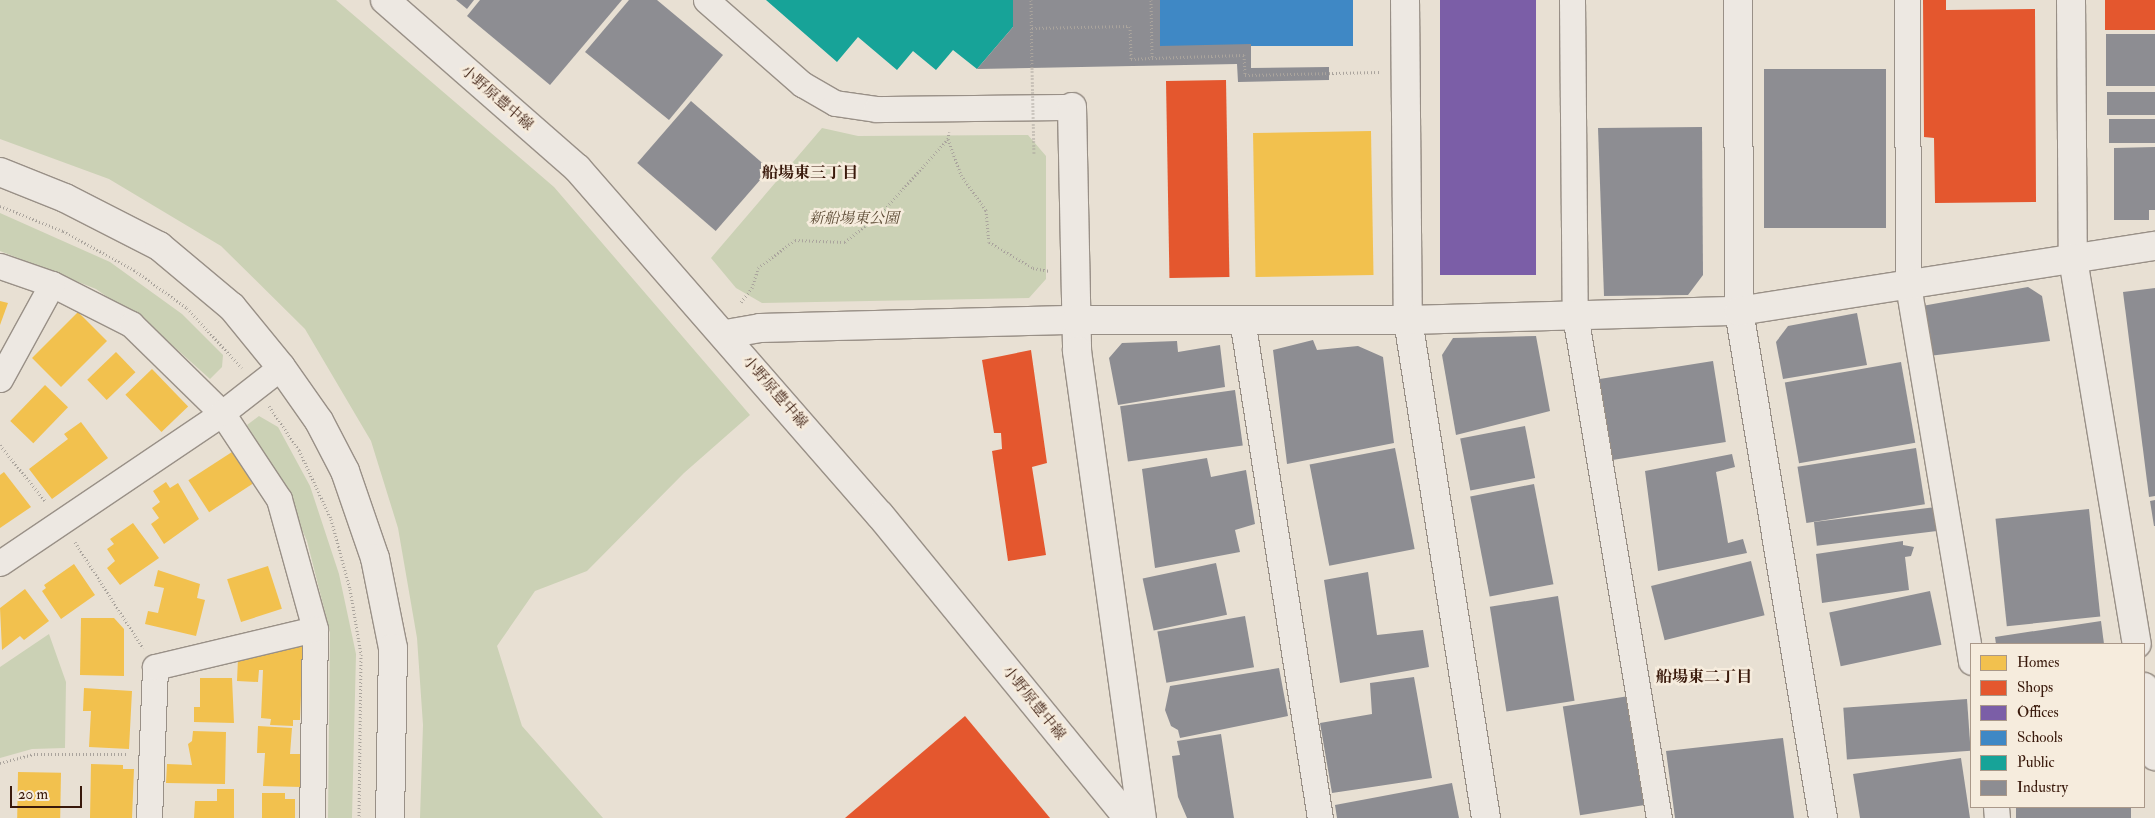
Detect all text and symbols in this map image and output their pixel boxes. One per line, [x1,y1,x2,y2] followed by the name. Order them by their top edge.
[457,62,537,134] street label: 小野原豊中線
[762,163,858,183] district label: 船場東三丁目
[809,210,899,228] park label: 新船場東公園
[739,352,811,432] street label: 小野原豊中線
[1970,643,2145,808] legend
[2017,653,2059,672] text: Homes
[999,662,1069,744] street label: 小野原豊中線
[1656,667,1752,687] district label: 船場東二丁目
[2017,678,2053,697] text: Shops
[2017,703,2059,722] text: Offices
[2017,728,2063,747] text: Schools
[2017,753,2055,772] text: Public
[12,776,85,808] scale bar
[2017,778,2068,797] text: Industry
[18,785,48,804] text: 20 m

